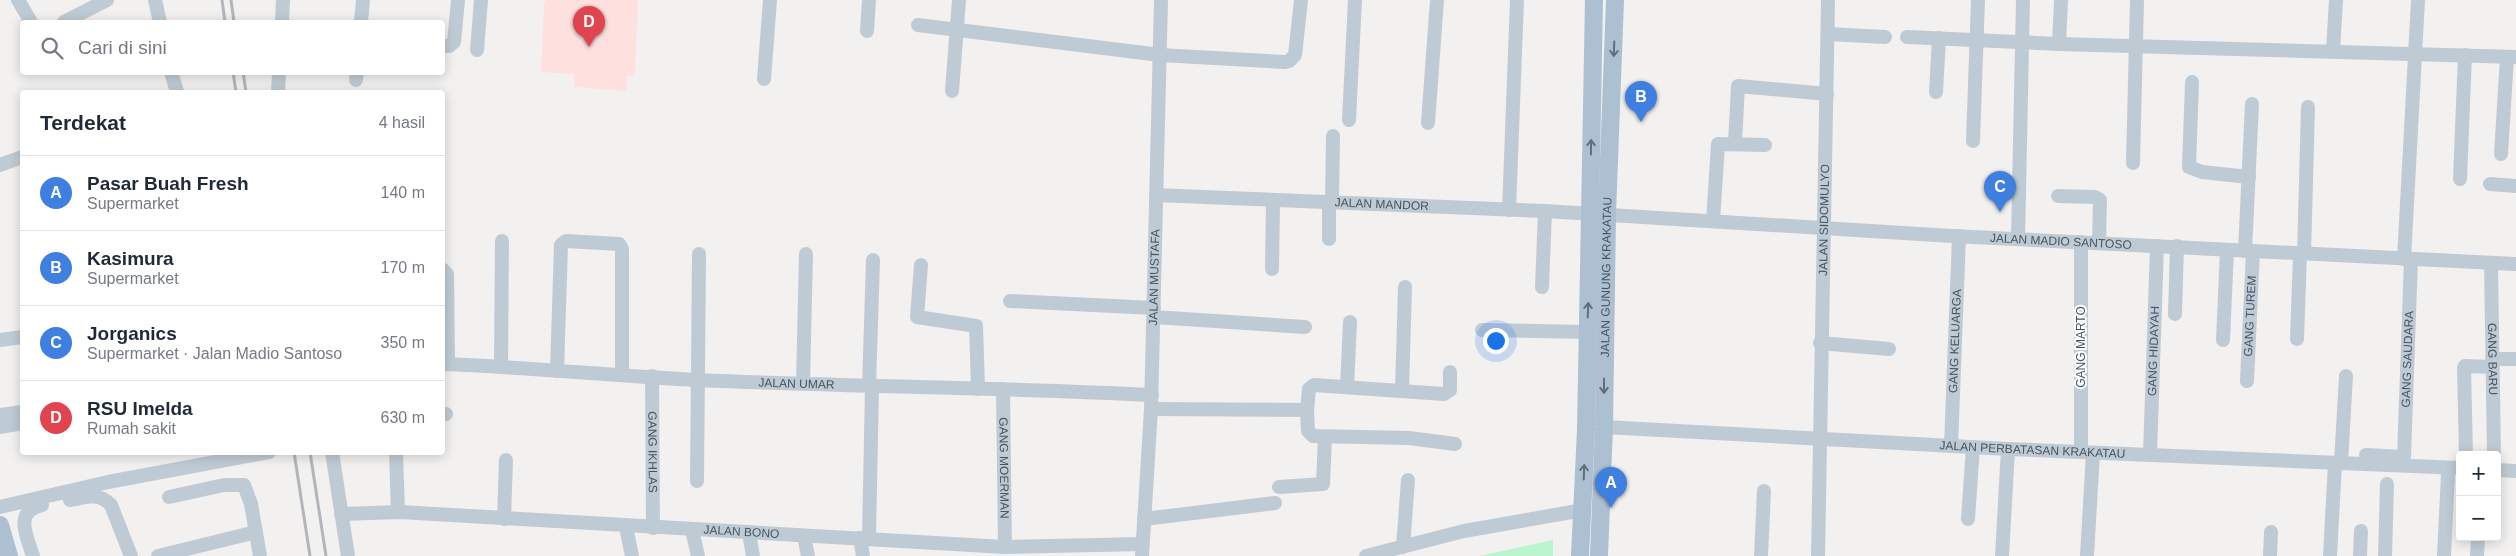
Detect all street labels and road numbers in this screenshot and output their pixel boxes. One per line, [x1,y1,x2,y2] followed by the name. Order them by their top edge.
[1816,164,1832,276] street label: JALAN SIDOMULYO
[1335,195,1429,213] street label: JALAN MANDOR
[1598,197,1615,357] street label: JALAN GUNUNG KRAKATAU
[1146,229,1162,326] street label: JALAN MUSTAFA
[1990,231,2132,252] street label: JALAN MADIO SANTOSO
[2241,275,2259,357] street label: GANG TUREM
[1946,289,1964,393] street label: GANG KELUARGA
[2074,306,2088,388] street label: GANG MARTO
[2145,306,2162,396] street label: GANG HIDAYAH
[2399,310,2416,408] street label: GANG SAUDARA
[2485,323,2500,395] street label: GANG BARU
[758,375,835,392] street label: JALAN UMAR
[645,411,660,493] street label: GANG IKHLAS
[996,417,1012,519] street label: GANG MOERMAN
[1939,438,2126,461] street label: JALAN PERBATASAN KRAKATAU
[703,523,780,541] street label: JALAN BONO

